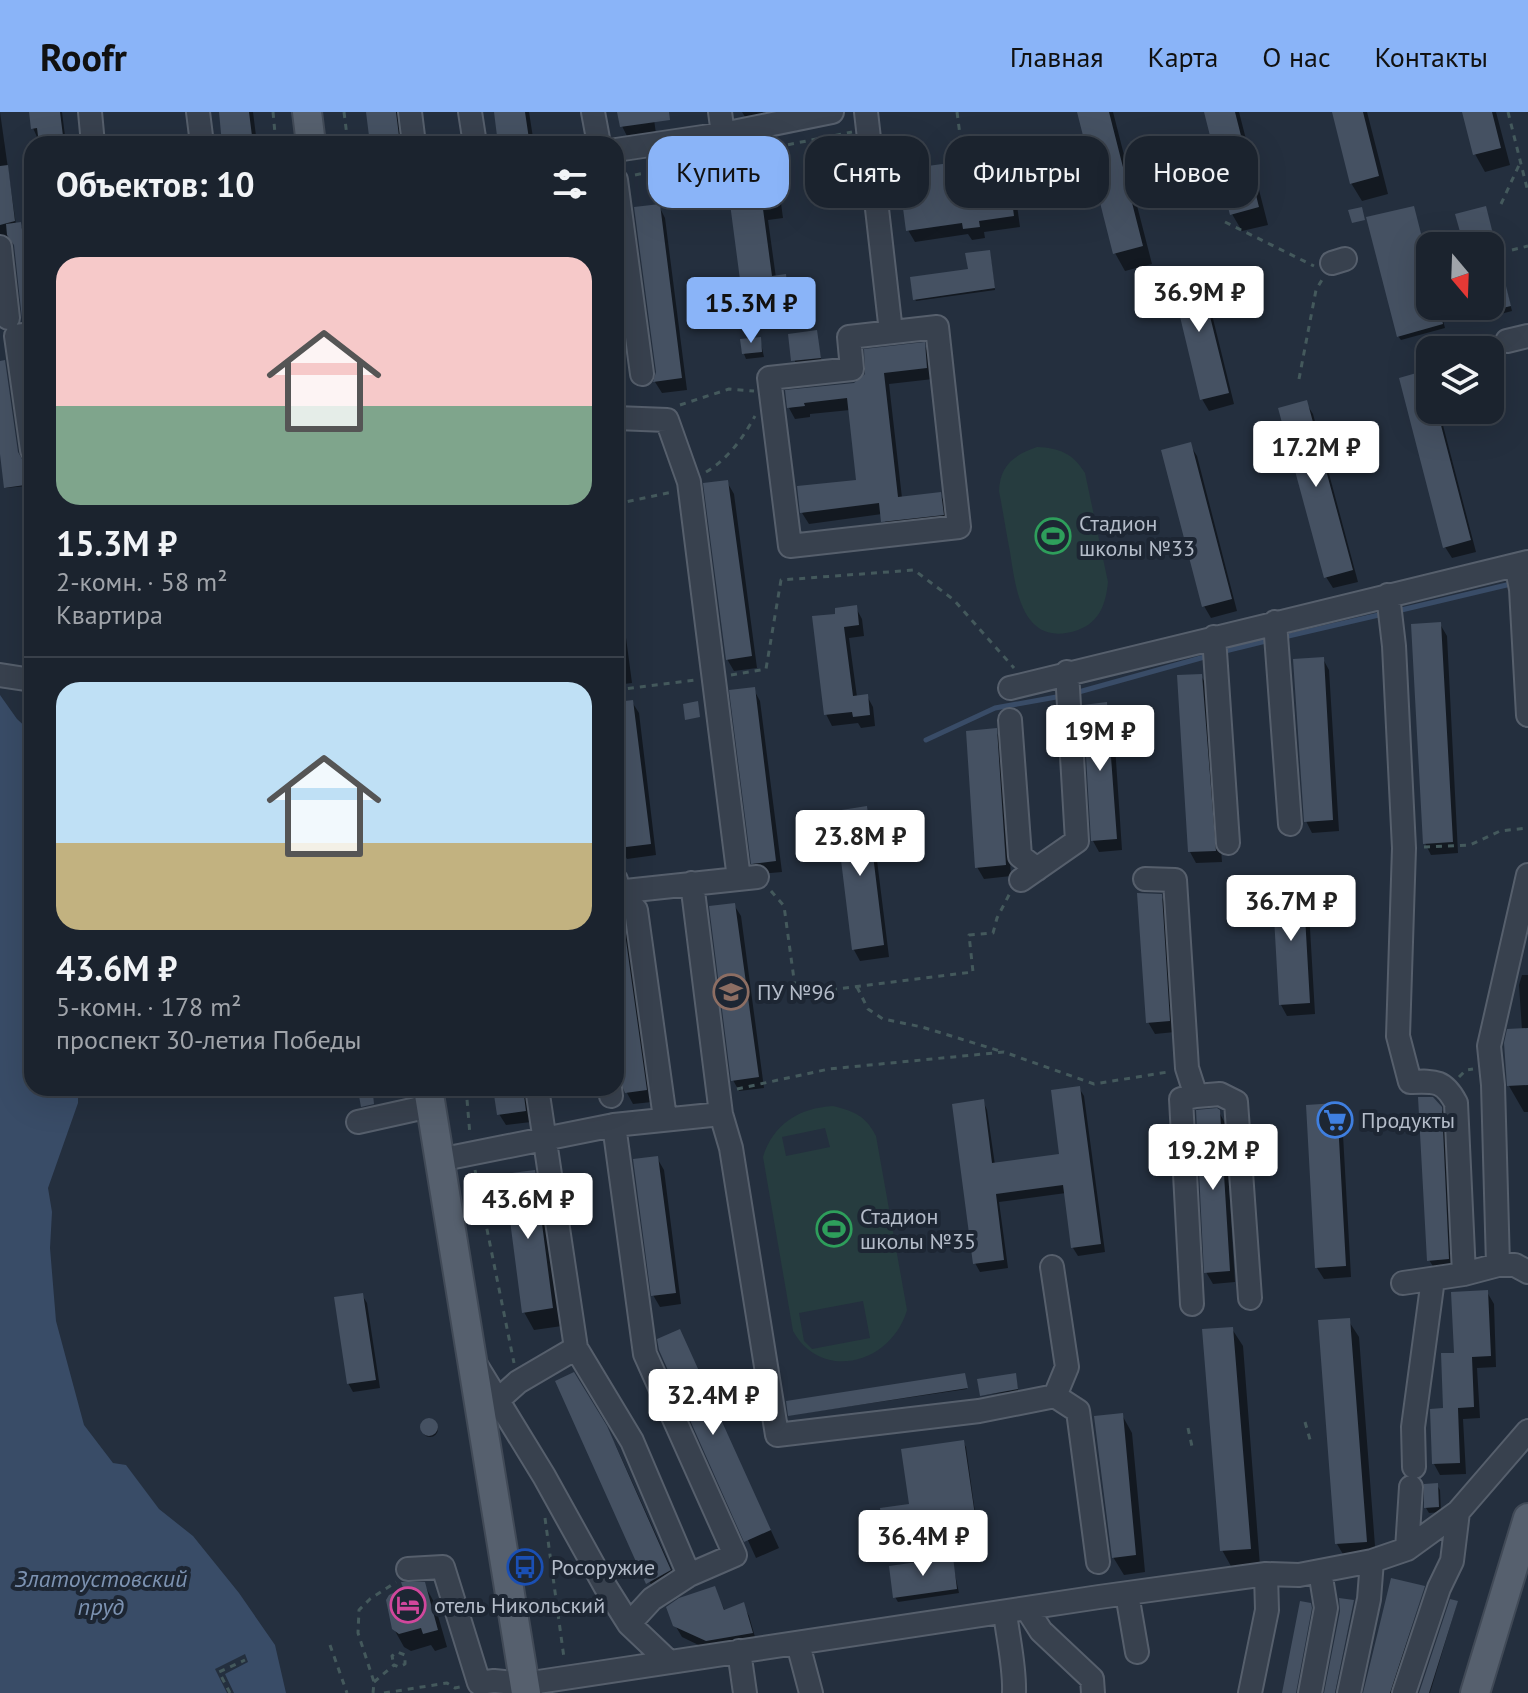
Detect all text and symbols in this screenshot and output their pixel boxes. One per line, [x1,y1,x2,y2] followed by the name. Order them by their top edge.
[40,32,127,81] text: Roofr
[1010,38,1104,75] text: Главная
[1148,38,1218,75] text: Карта
[1262,38,1331,75] text: О нас
[1375,38,1488,75] text: Контакты
[648,136,789,208] chip: Купить
[805,136,929,208] chip: Снять
[945,136,1109,208] chip: Фильтры
[1125,136,1258,208] chip: Новое
[56,162,255,206] text: Объектов: 10
[548,162,592,206] icon: filters
[1416,232,1504,320] north arrow
[1416,232,1504,424] map controls
[1125,266,1273,334] pin: 36.9M ₽
[1153,275,1245,308] text: 36.9M ₽
[677,277,825,345] pin: 15.3M ₽
[705,286,797,319] text: 15.3M ₽
[252,309,396,453] icon: home
[1416,336,1504,424] button: layers
[1242,421,1390,489] pin: 17.2M ₽
[1271,430,1361,463] text: 17.2M ₽
[1079,509,1195,562] place label: Стадион школы №33
[1034,517,1072,555] sports icon: Стадион школы №33
[56,521,177,565] text: 15.3M ₽
[56,565,227,598] text: 2-комн. · 58 m²
[56,598,163,631] text: Квартира
[1044,705,1156,773] pin: 19M ₽
[1064,714,1136,747] text: 19M ₽
[252,734,396,878] icon: home
[786,810,934,878] pin: 23.8M ₽
[814,819,906,852] text: 23.8M ₽
[1217,875,1365,943] pin: 36.7M ₽
[1245,884,1337,917] text: 36.7M ₽
[56,946,177,990] text: 43.6M ₽
[712,973,750,1011] school or university icon: ПУ №96
[757,978,835,1006] place label: ПУ №96
[56,990,242,1023] text: 5-комн. · 178 m²
[56,1023,361,1056] text: проспект 30-летия Победы
[1316,1101,1354,1139] supermarket icon: Продукты
[1361,1106,1455,1134] place label: Продукты
[1139,1124,1287,1192] pin: 19.2M ₽
[1167,1133,1259,1166] text: 19.2M ₽
[454,1173,602,1241] pin: 43.6M ₽
[482,1182,574,1215] text: 43.6M ₽
[860,1202,976,1255] place label: Стадион школы №35
[815,1210,853,1248] sports icon: Стадион школы №35
[639,1369,787,1437] pin: 32.4M ₽
[667,1378,759,1411] text: 32.4M ₽
[849,1510,997,1578] pin: 36.4M ₽
[877,1519,969,1552] text: 36.4M ₽
[506,1548,544,1586] bus stop icon: Росоружие
[551,1553,655,1581] place label: Росоружие
[15,1563,187,1622] water label: Златоустовский пруд
[389,1586,427,1624] hotel icon: отель Никольский
[434,1591,605,1619] place label: отель Никольский

